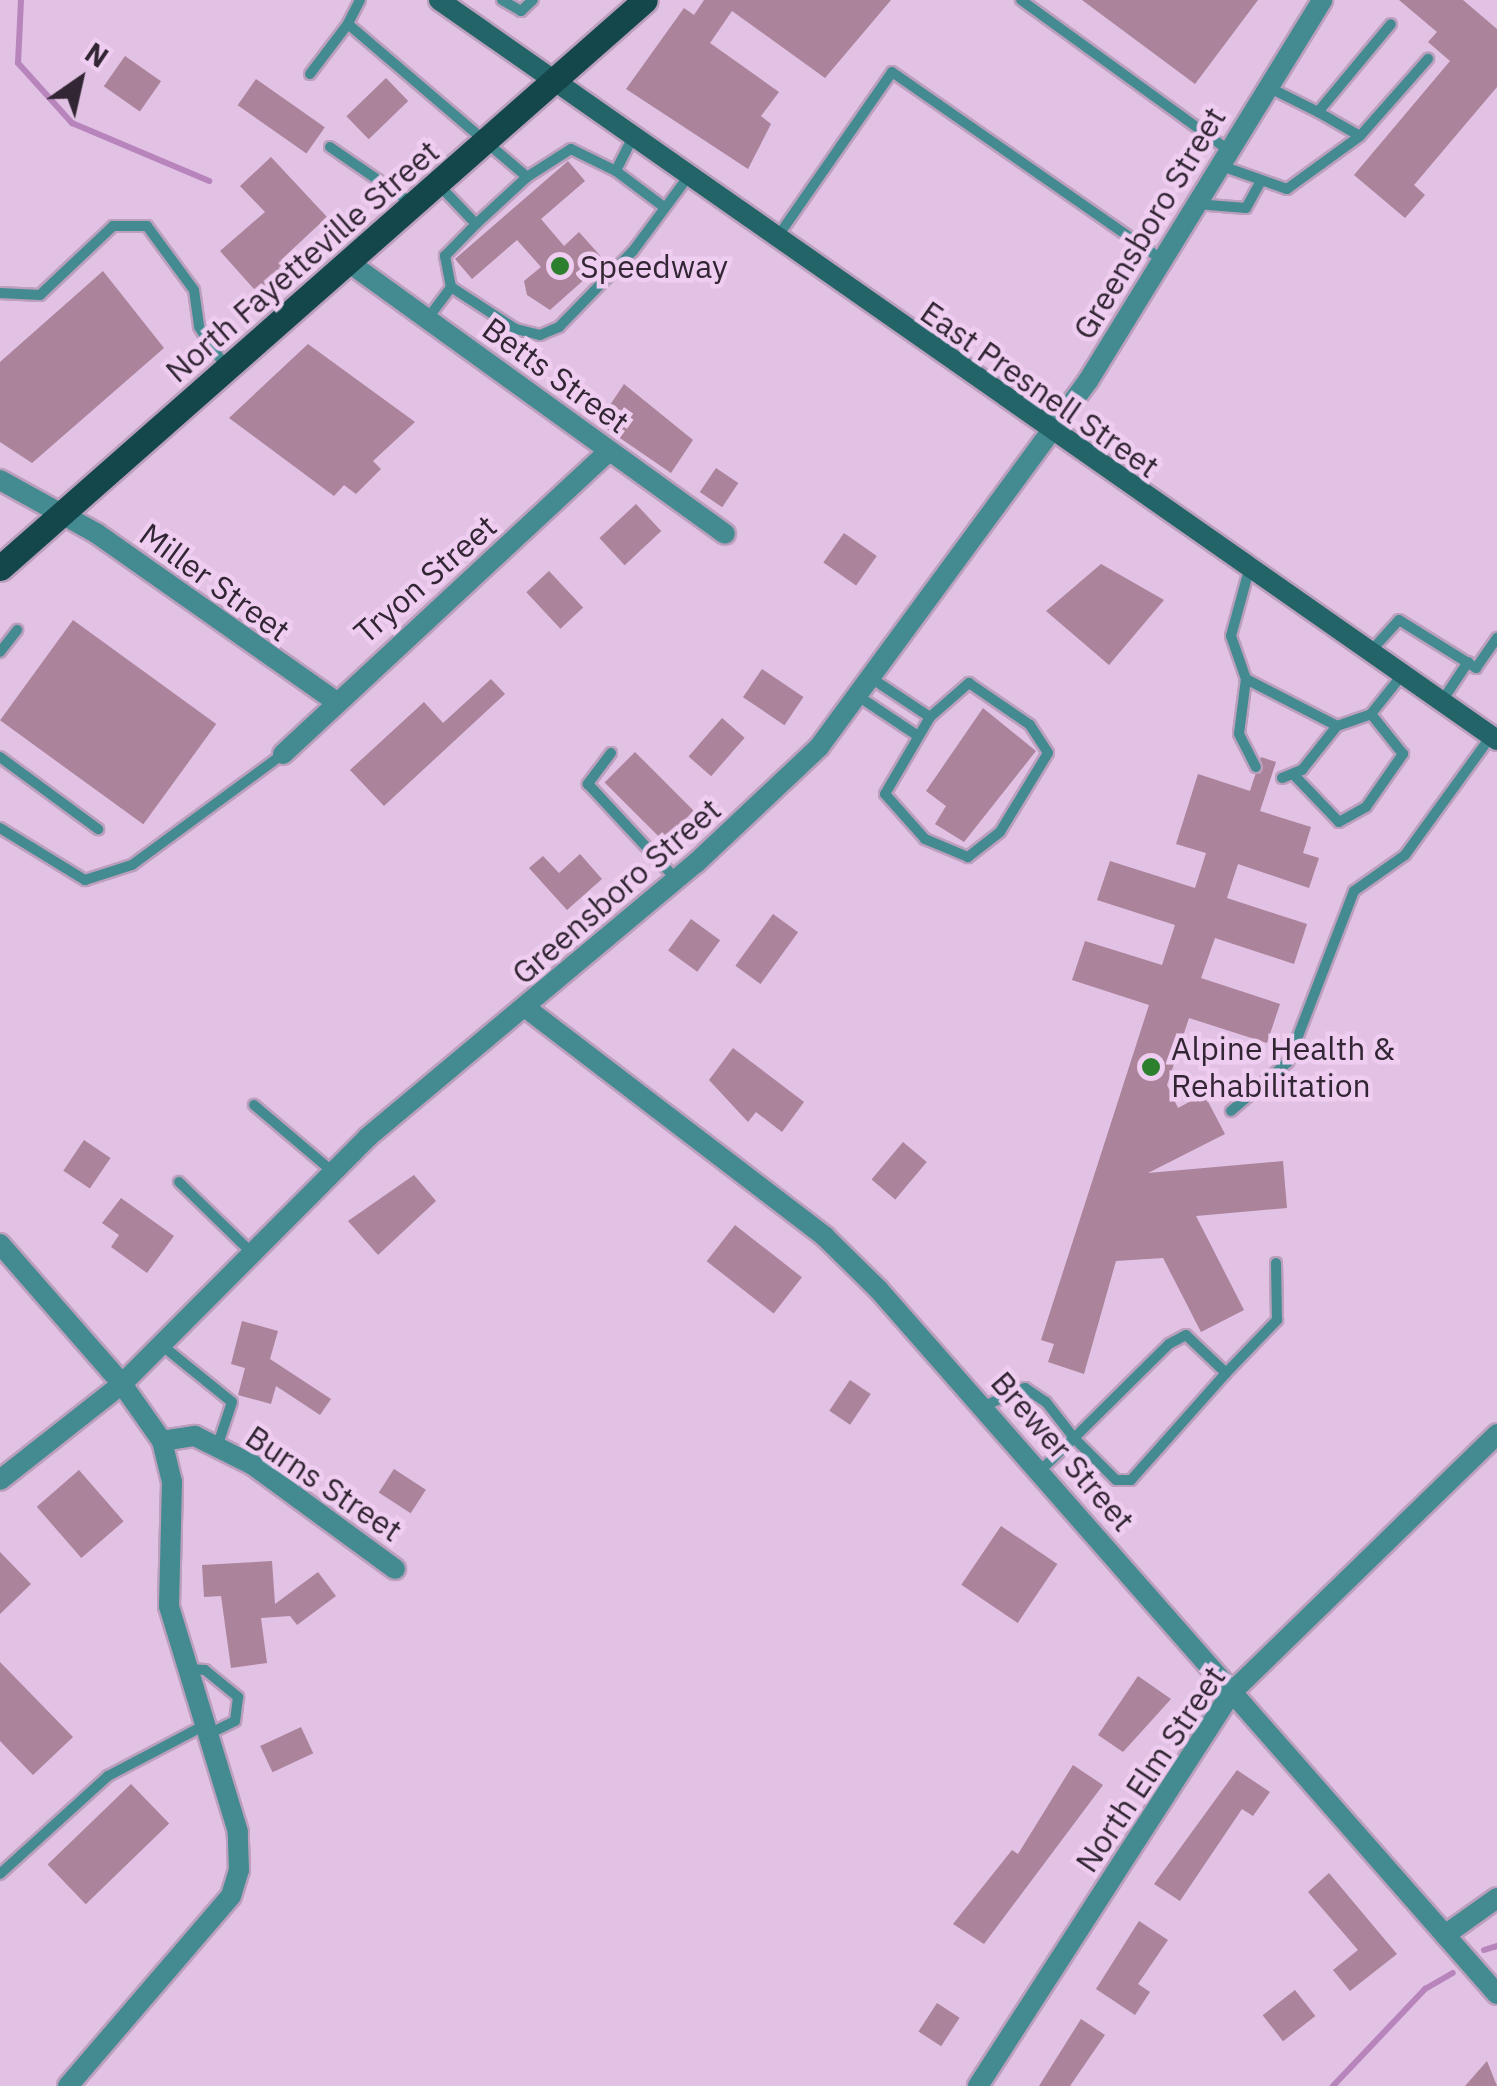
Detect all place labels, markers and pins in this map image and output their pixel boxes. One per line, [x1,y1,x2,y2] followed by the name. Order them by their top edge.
[580,247,728,285] place label: Speedway
[549,255,571,277] marker: Speedway
[1171,1030,1395,1105] place label: Alpine Health & Rehabilitation
[1140,1056,1162,1078] marker: Alpine Health & Rehabilitation

